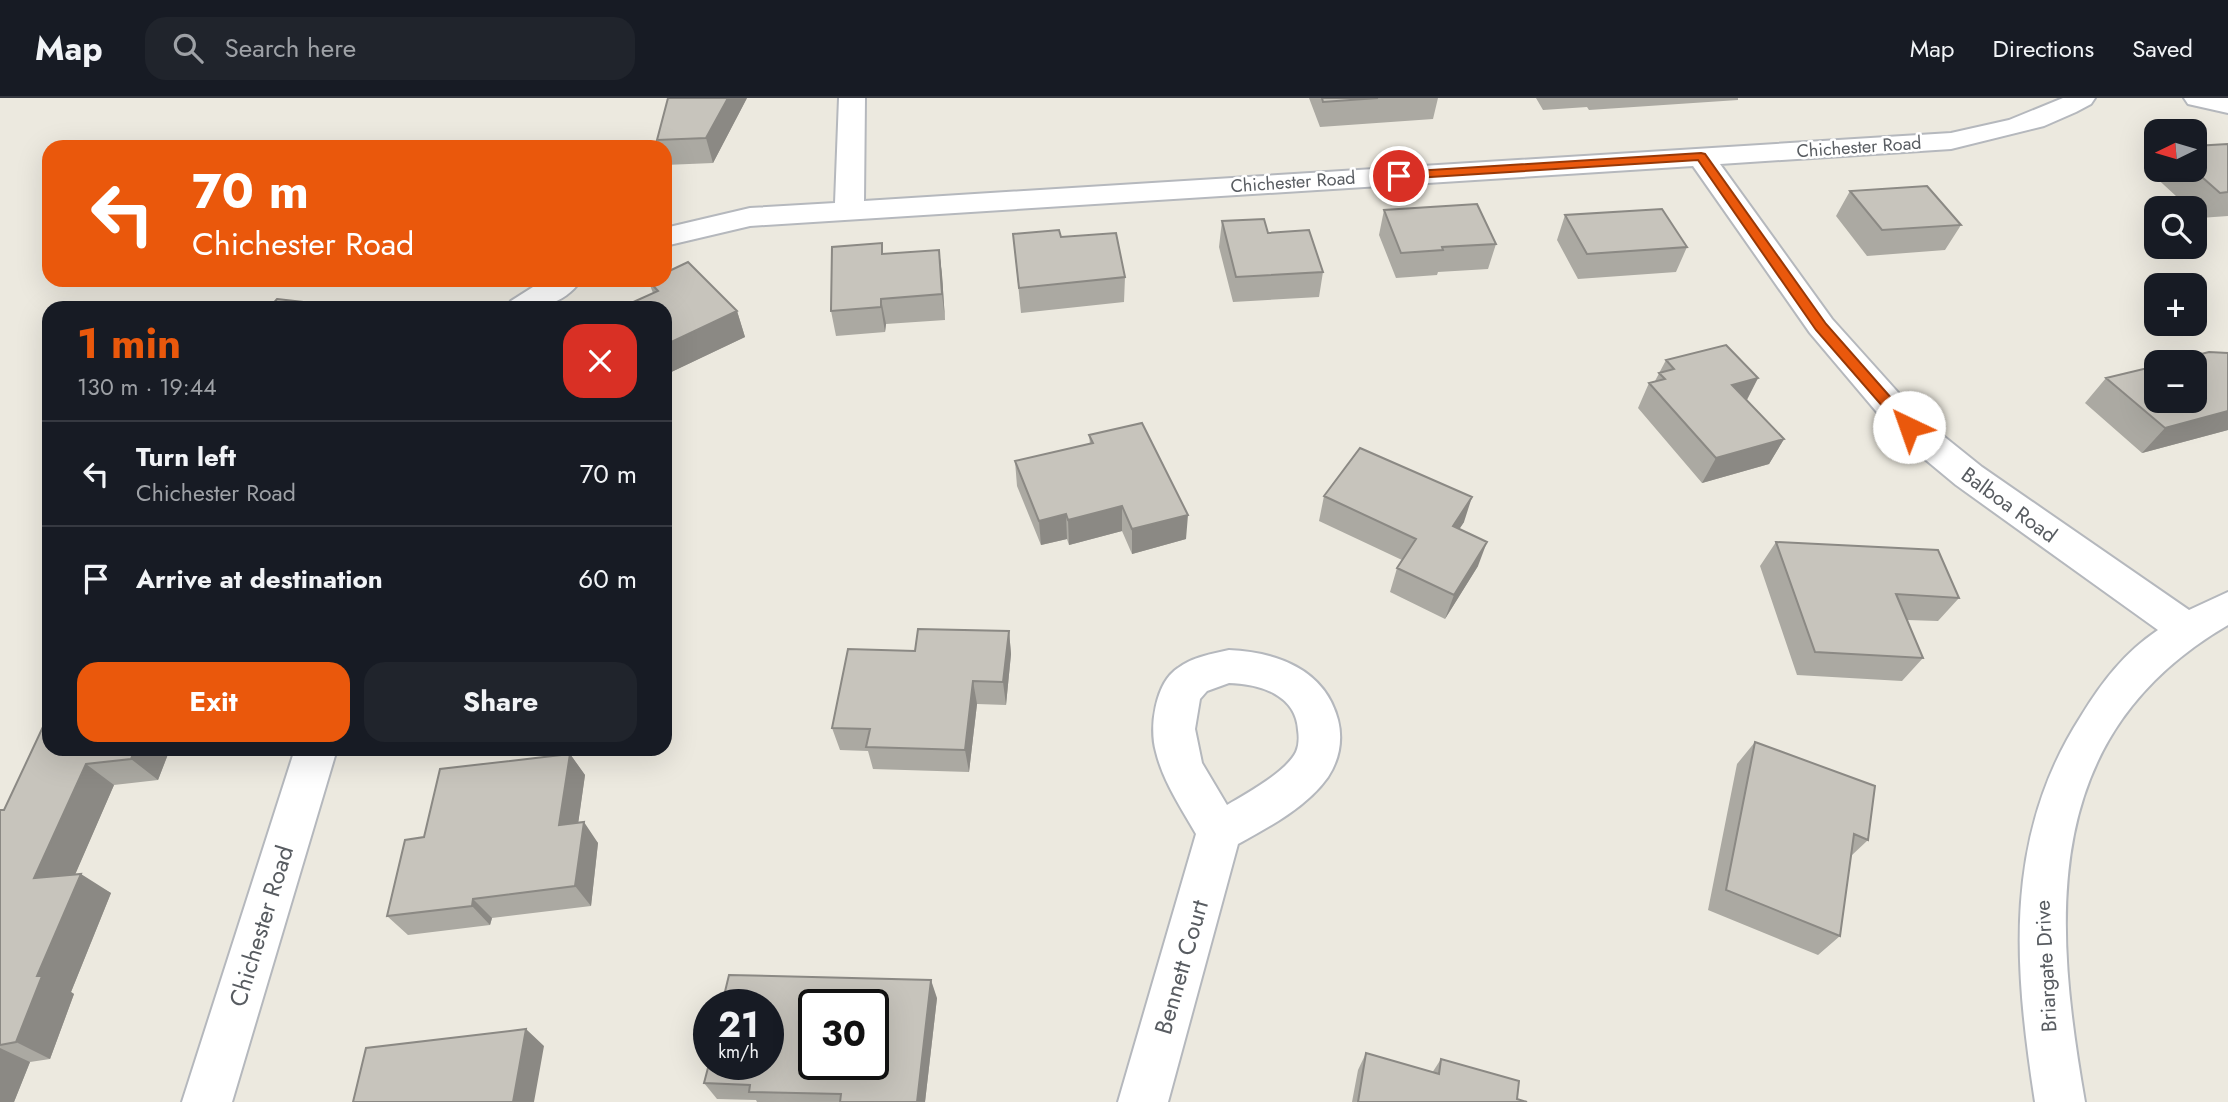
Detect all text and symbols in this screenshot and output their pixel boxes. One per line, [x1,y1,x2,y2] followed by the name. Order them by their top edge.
[145,17,635,80] search box
[35,25,103,72] text: Map
[169,29,207,67] icon: search
[225,29,356,67] text: Search here
[1910,31,1955,66] text: Map
[1993,31,2094,66] text: Directions
[2132,31,2193,66] text: Saved
[2144,119,2207,182] north arrow
[2144,119,2207,413] map controls
[1796,130,1922,164] street label: Chichester Road
[1369,146,1429,206] pin
[192,156,309,226] text: 70 m
[1380,157,1418,195] icon: arrive
[1230,165,1356,199] street label: Chichester Road
[77,168,168,259] icon: left
[2144,196,2207,259] button: search
[192,221,414,267] text: Chichester Road
[2144,273,2207,336] button: +
[77,313,181,374] text: 1 min
[563,324,637,398] button: close
[2144,350,2207,413] button: −
[77,370,217,404] text: 130 m · 19:44
[1872,390,1946,464] position arrow
[136,438,236,476] text: Turn left
[77,455,115,493] icon: left
[580,455,637,493] text: 70 m
[1955,460,2063,550] street label: Balboa Road
[136,476,296,510] text: Chichester Road
[77,560,115,598] icon: arrive
[136,560,383,598] text: Arrive at destination
[578,560,637,598] text: 60 m
[77,662,350,742] button: Exit
[364,662,637,742] button: Share
[220,841,302,1011] street label: Chichester Road
[1145,896,1217,1038] street label: Bennett Court
[2028,899,2064,1033] street label: Briargate Drive
[798,989,889,1080] speed limit sign: 30
[718,1000,759,1050] text: 21
[718,1039,759,1065] text: km/h

